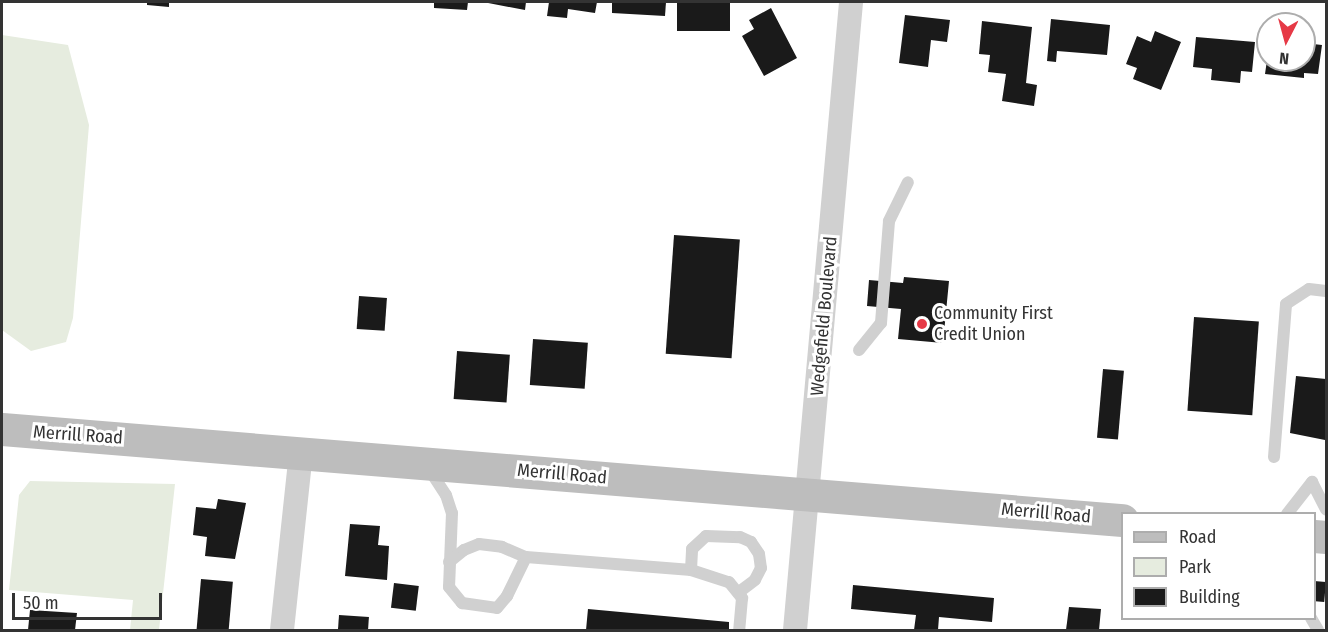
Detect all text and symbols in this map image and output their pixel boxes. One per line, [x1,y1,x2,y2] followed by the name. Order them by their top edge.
[1256,12,1316,72] north arrow
[1279,48,1290,68] text: N
[806,235,842,397] street label: Wedgefield Boulevard
[934,303,1053,346] place label: Community First Credit Union
[915,317,929,331] marker: Community First Credit Union
[32,421,124,449] street label: Merrill Road
[516,459,608,489] street label: Merrill Road
[1000,498,1092,528] street label: Merrill Road
[1121,512,1316,620] legend
[1179,526,1216,548] text: Road
[1179,556,1211,578] text: Park
[15,581,165,619] scale bar
[1179,586,1240,608] text: Building
[23,592,59,614] text: 50 m

